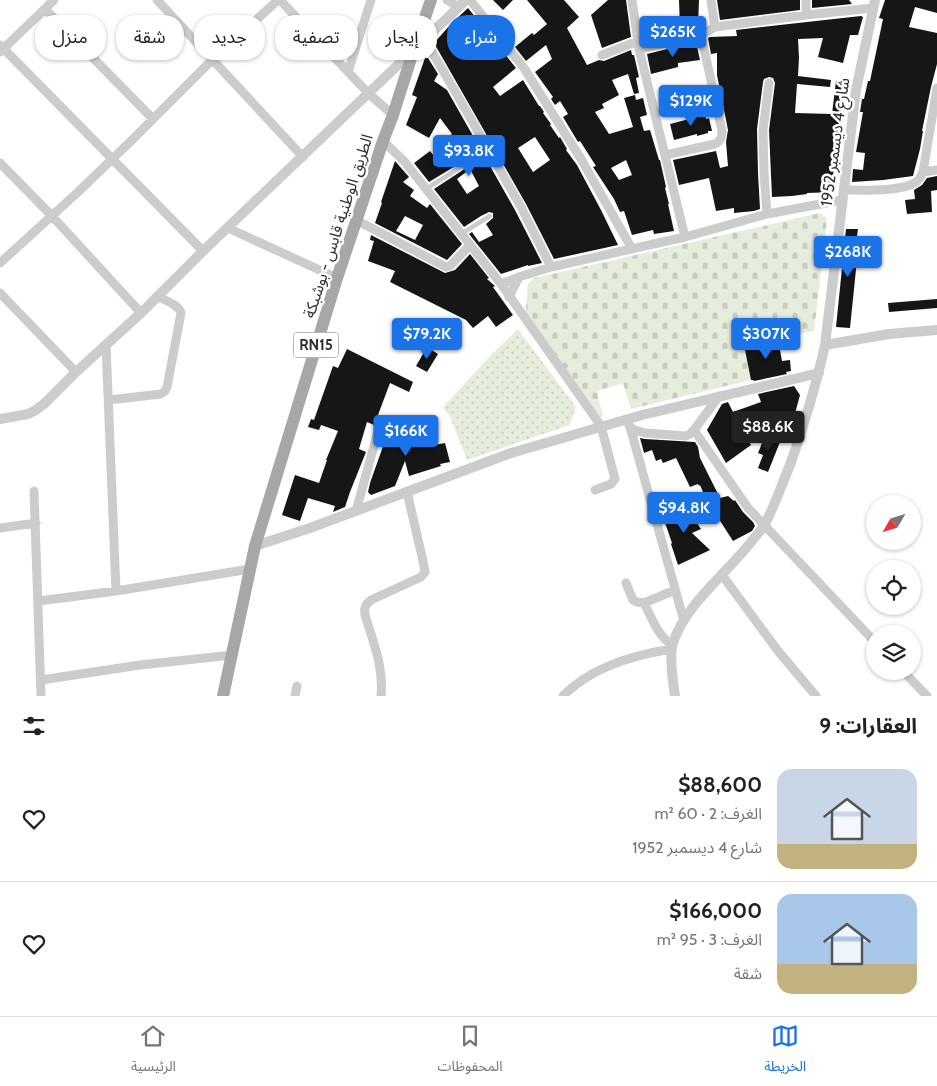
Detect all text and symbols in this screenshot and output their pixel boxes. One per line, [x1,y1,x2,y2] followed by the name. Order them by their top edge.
[35,15,106,60] chip: منزل
[116,15,184,60] chip: شقة
[194,15,265,60] chip: جديد
[275,15,358,60] chip: تصفية
[368,15,437,60] chip: إيجار
[447,15,515,60] chip: شراء
[638,15,708,58] pin: $265K
[650,22,696,41] text: $265K
[817,76,856,208] street label: شارع 4 ديسمبر 1952
[656,84,726,127] pin: $129K
[670,91,712,110] text: $129K
[299,132,378,320] street label: الطريق الوطنية قابس - بوشبكة
[428,134,510,177] pin: $93.8K
[444,141,494,160] text: $93.8K
[813,236,883,278] pin: $268K
[825,242,871,261] text: $268K
[386,318,468,360] pin: $79.2K
[731,318,801,360] pin: $307K
[403,324,451,343] text: $79.2K
[742,324,790,343] text: $307K
[294,332,338,358] road number: RN15
[727,410,809,453] pin: $88.6K
[371,414,441,457] pin: $166K
[742,417,794,436] text: $88.6K
[384,421,428,440] text: $166K
[643,492,725,534] pin: $94.8K
[866,495,921,550] north arrow
[866,495,921,680] map controls
[658,498,710,517] text: $94.8K
[866,560,921,615] button: locate
[866,625,921,680] button: layers
[20,712,48,740] icon: filters
[819,713,917,738] text: العقارات: 9
[678,772,762,797] text: $88,600
[817,789,877,849] icon: home
[655,804,762,823] text: الغرف: 2 · 60 m²
[20,805,48,833] icon: heart
[632,838,762,857] text: شارع 4 ديسمبر 1952
[669,898,762,923] text: $166,000
[817,914,877,974] icon: home
[20,930,48,958] icon: heart
[657,930,762,949] text: الغرف: 3 · 95 m²
[734,964,762,983] text: شقة
[131,1022,176,1081] tab: الرئيسية
[438,1022,503,1081] tab: المحفوظات
[764,1022,806,1081] tab: الخريطة

